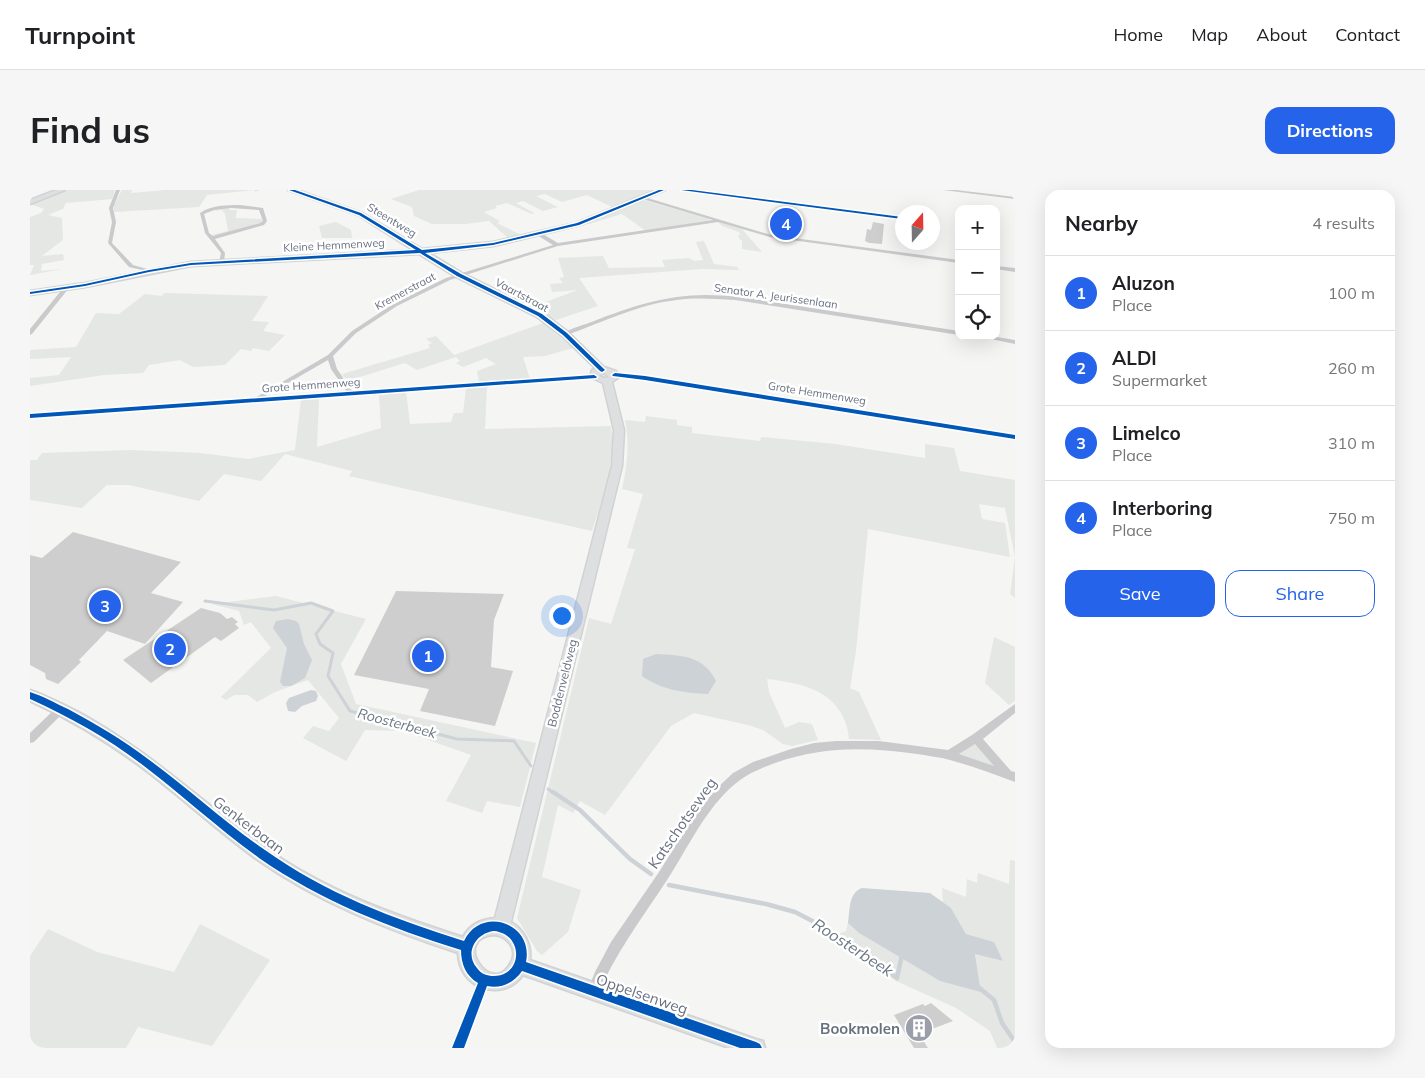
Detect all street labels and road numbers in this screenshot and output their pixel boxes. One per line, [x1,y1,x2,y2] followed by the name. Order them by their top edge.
[365,200,419,240] street label: Steentweg
[283,235,385,255] street label: Kleine Hemmenweg
[372,269,438,313] street label: Kremerstraat
[493,275,551,315] street label: Vaartstraat
[713,280,839,312] street label: Senator A. Jeurissenlaan
[261,375,361,395] street label: Grote Hemmenweg
[767,378,867,408] street label: Grote Hemmenweg
[544,638,580,728] street label: Boddenveldweg
[644,774,720,872] street label: Katschotseweg
[209,792,289,858] street label: Genkerbaan
[594,969,690,1019] street label: Oppelsenweg

